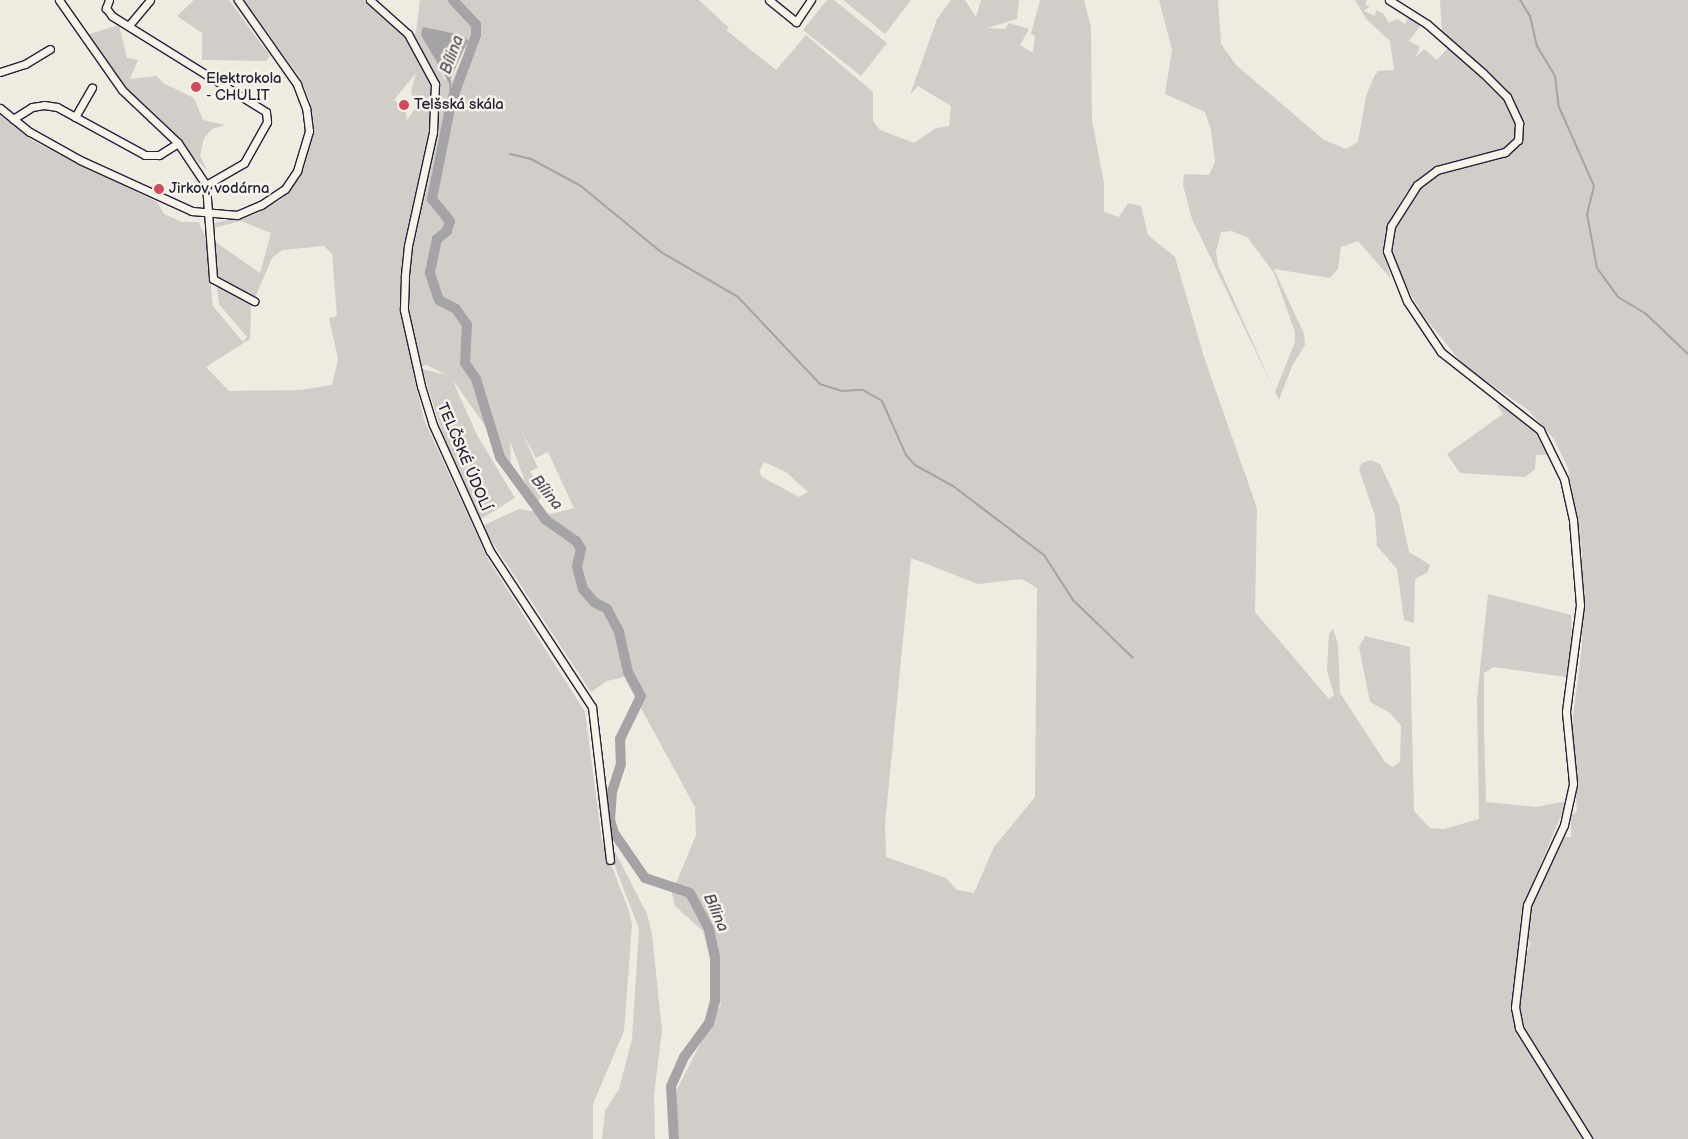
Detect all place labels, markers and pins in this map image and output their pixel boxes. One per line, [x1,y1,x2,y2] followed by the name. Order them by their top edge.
[206,69,281,104] place label: Elektrokola - CHULIT
[190,81,202,93] marker: Elektrokola - CHULIT
[414,96,504,114] place label: Telšská skála
[398,99,410,111] marker: Telšská skála
[169,180,270,198] place label: Jirkov, vodárna
[153,183,165,195] marker: Jirkov, vodárna

